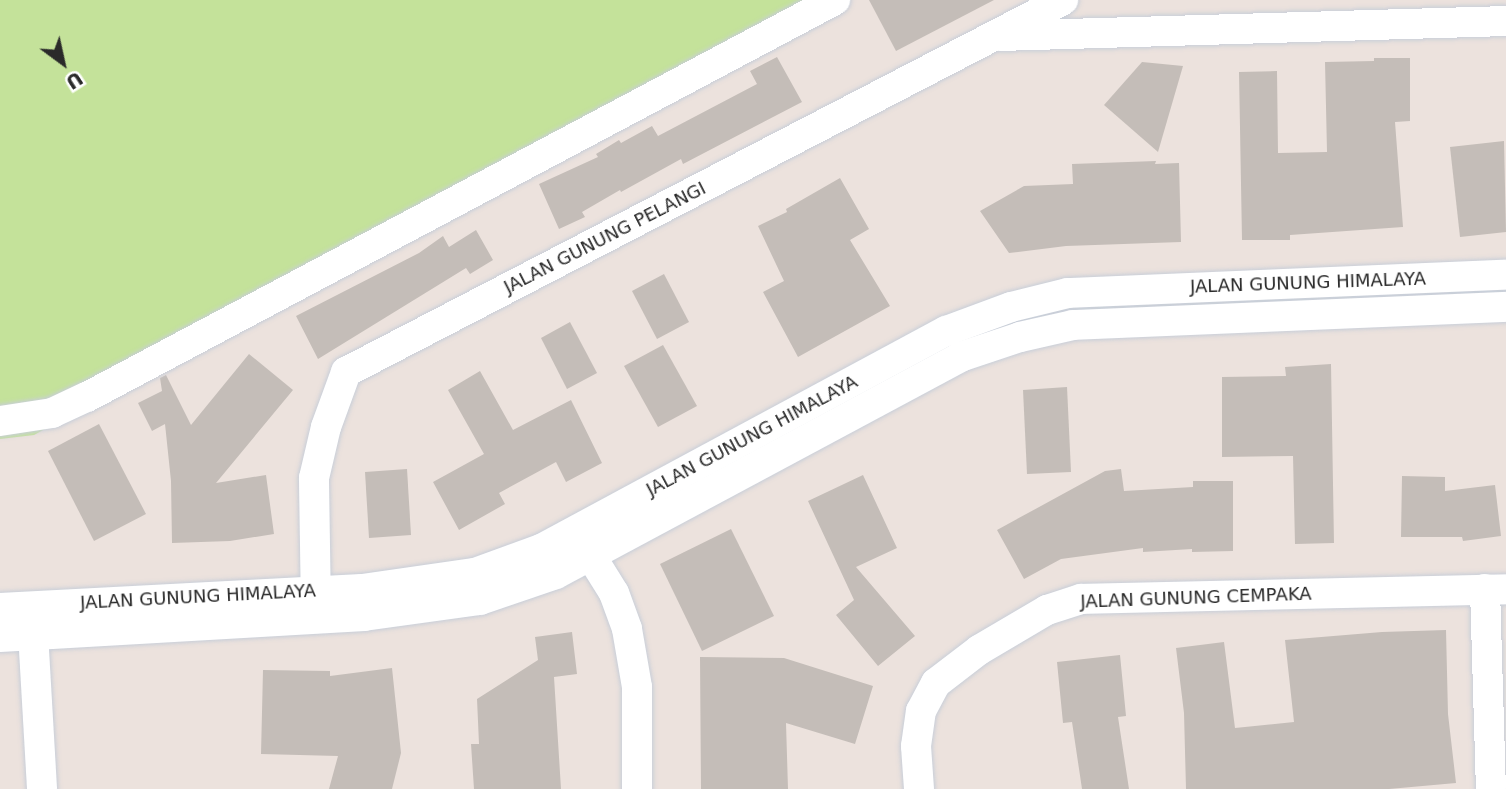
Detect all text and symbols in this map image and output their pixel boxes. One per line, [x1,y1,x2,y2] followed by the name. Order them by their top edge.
[28,28,98,98] north arrow
[62,67,87,94] text: U
[500,178,710,298] street label: JALAN GUNUNG PELANGI
[1190,268,1426,298] street label: JALAN GUNUNG HIMALAYA
[643,371,861,501] street label: JALAN GUNUNG HIMALAYA
[80,580,316,614] street label: JALAN GUNUNG HIMALAYA
[1080,583,1312,613] street label: JALAN GUNUNG CEMPAKA

